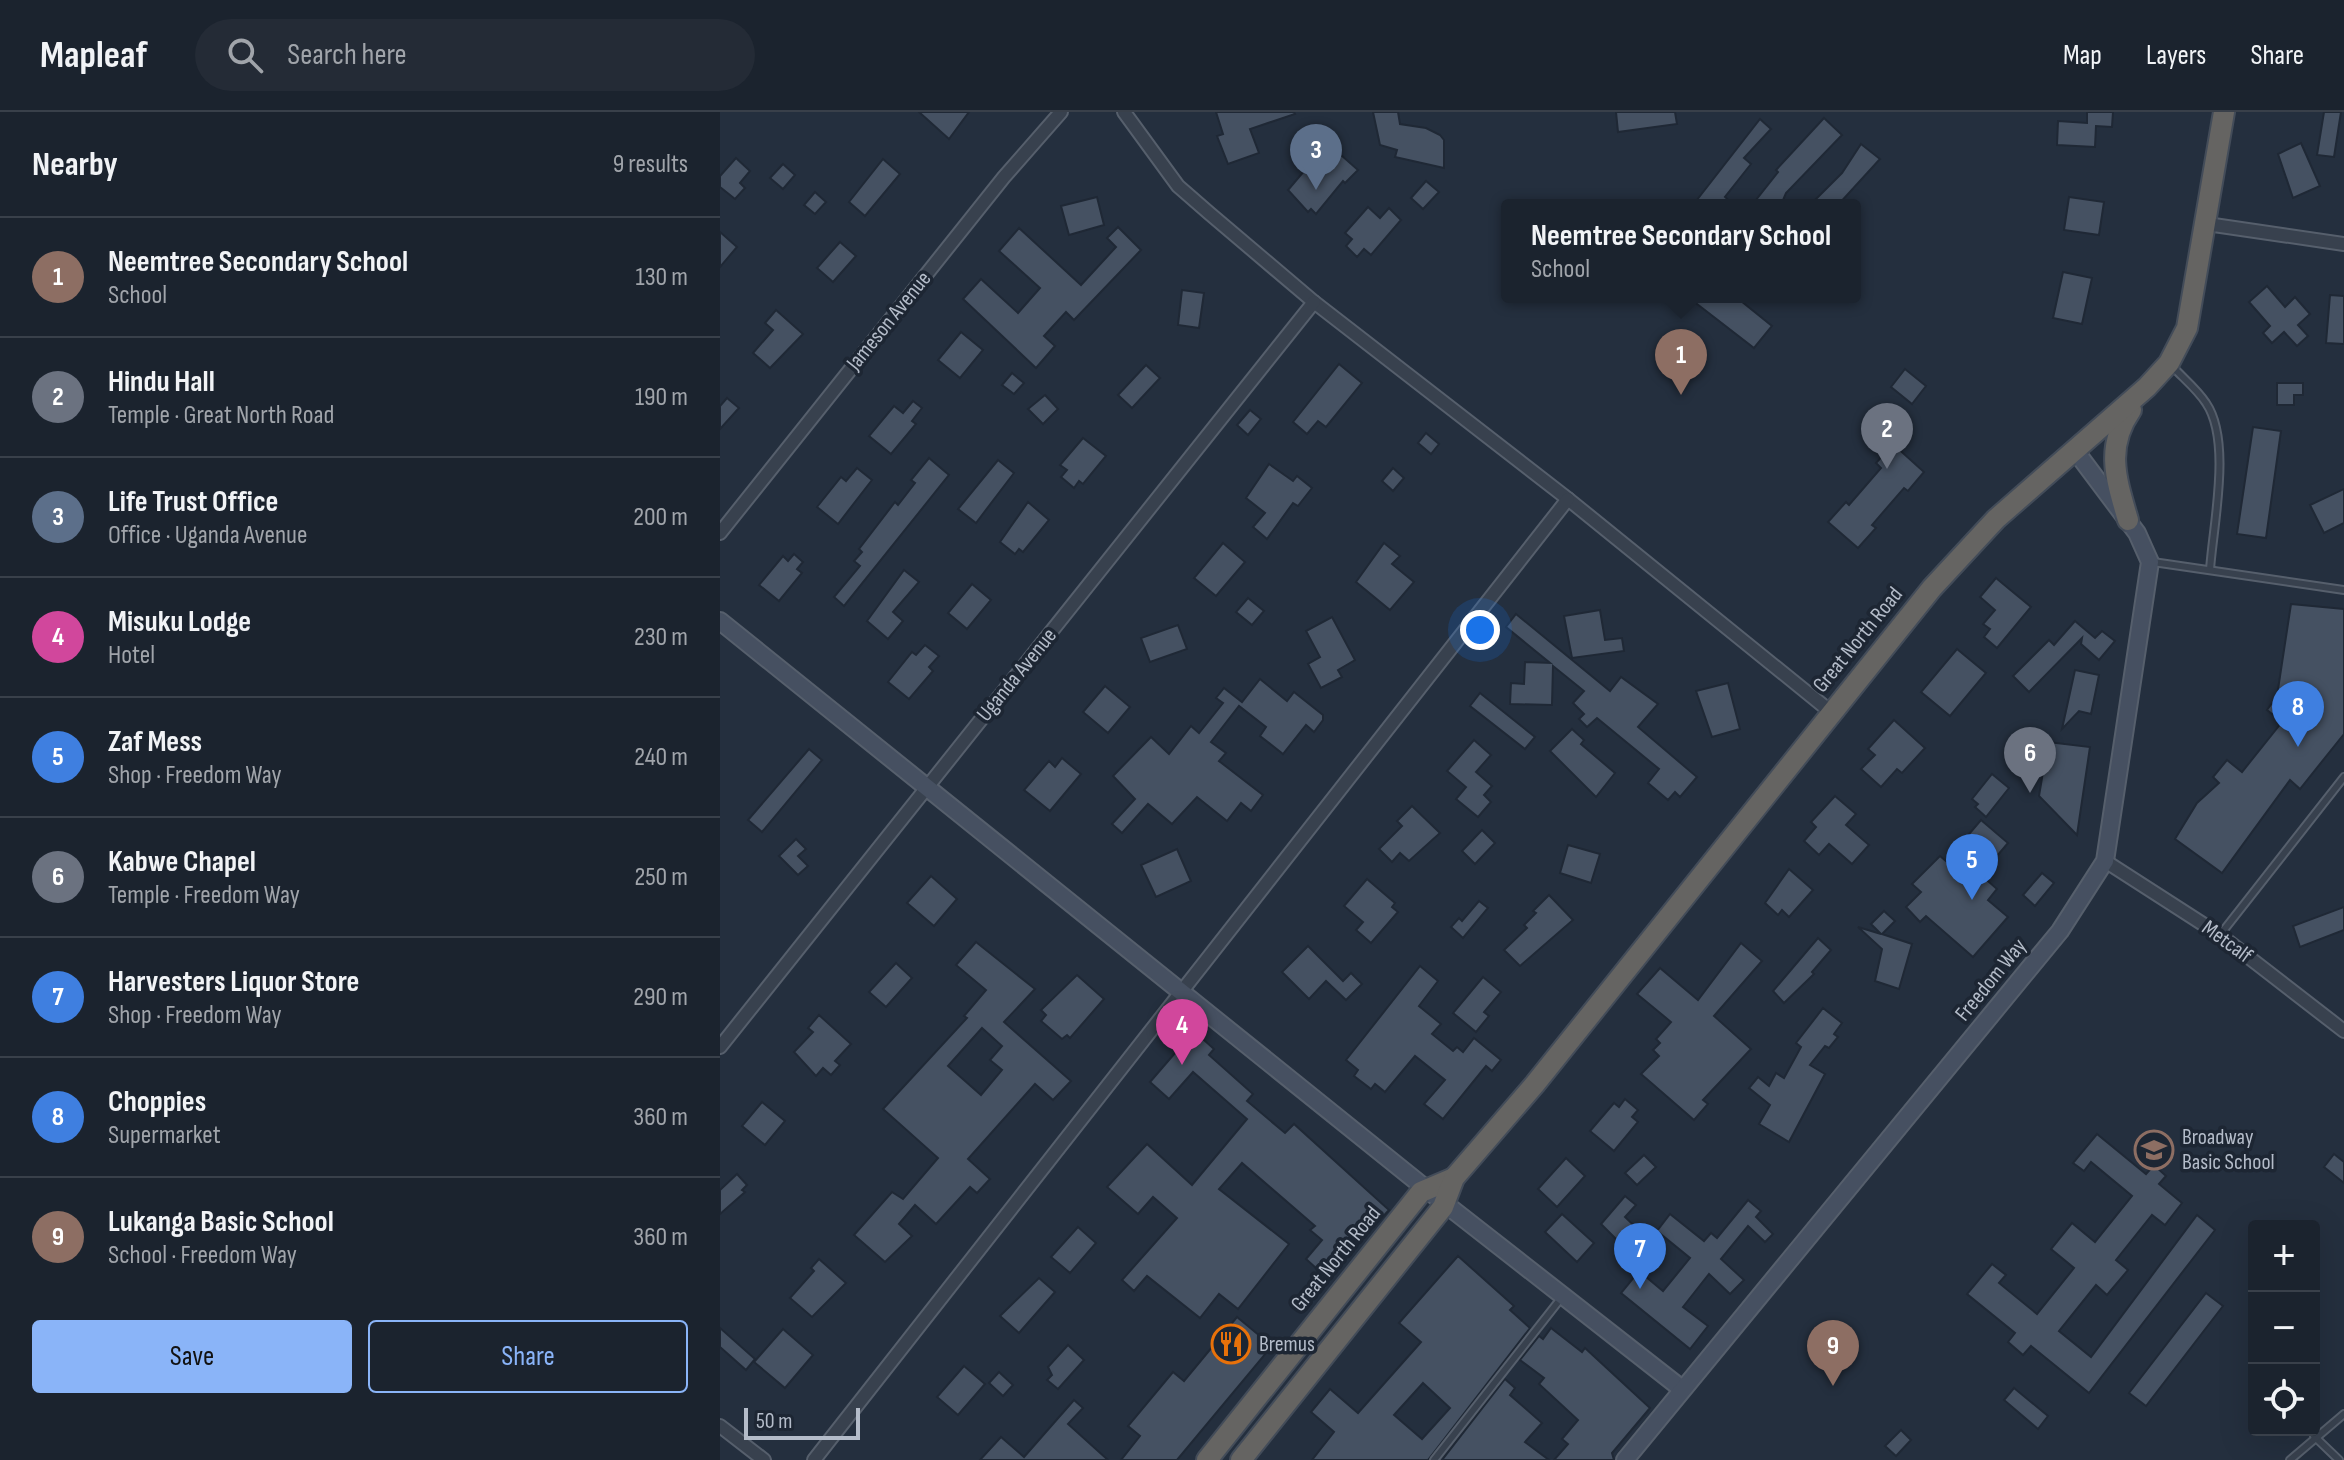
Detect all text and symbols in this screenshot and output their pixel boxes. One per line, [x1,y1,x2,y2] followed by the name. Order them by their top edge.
[195,19,755,91] search box
[40,33,147,78] text: Mapleaf
[223,33,267,77] icon: search
[287,37,407,73] text: Search here
[2063,39,2102,72] text: Map
[2146,39,2206,72] text: Layers
[2250,39,2304,72] text: Share
[1290,124,1342,190] pin: 3
[32,144,118,185] text: Nearby
[613,149,688,180] text: 9 results
[1501,199,1861,303] popup
[1531,218,1831,254] text: Neemtree Secondary School
[108,244,408,280] text: Neemtree Secondary School
[1531,254,1590,285] text: School
[53,262,63,293] text: 1
[636,262,688,293] text: 130 m
[840,266,937,377] street label: Jameson Avenue
[108,280,167,311] text: School
[1655,329,1707,395] pin: 1
[108,364,215,400] text: Hindu Hall
[52,382,64,413] text: 2
[635,382,688,413] text: 190 m
[108,400,334,431] text: Temple · Great North Road
[1861,403,1913,469] pin: 2
[108,484,278,520] text: Life Trust Office
[52,502,64,533] text: 3
[633,502,688,533] text: 200 m
[108,520,307,551] text: Office · Uganda Avenue
[1807,582,1909,698] street label: Great North Road
[108,604,251,640] text: Misuku Lodge
[1460,610,1500,650] your location
[52,622,64,653] text: 4
[634,622,688,653] text: 230 m
[971,623,1063,727] street label: Uganda Avenue
[108,640,155,671] text: Hotel
[2272,681,2324,747] pin: 8
[108,724,202,760] text: Zaf Mess
[2004,727,2056,793] pin: 6
[52,742,64,773] text: 5
[634,742,688,773] text: 240 m
[108,760,282,791] text: Shop · Freedom Way
[1946,834,1998,900] pin: 5
[108,844,256,880] text: Kabwe Chapel
[52,862,64,893] text: 6
[634,862,688,893] text: 250 m
[108,880,300,911] text: Temple · Freedom Way
[2196,915,2258,970] street label: Metcalf
[1950,933,2033,1027] street label: Freedom Way
[108,964,359,1000] text: Harvesters Liquor Store
[52,982,64,1013] text: 7
[633,982,688,1013] text: 290 m
[1156,999,1208,1065] pin: 4
[108,1000,282,1031] text: Shop · Freedom Way
[108,1084,206,1120] text: Choppies
[52,1102,64,1133] text: 8
[633,1102,688,1133] text: 360 m
[108,1120,221,1151] text: Supermarket
[2182,1124,2275,1176] place label: Broadway Basic School
[2133,1129,2175,1171] school or university icon: Broadway Basic School
[1285,1201,1387,1317] street label: Great North Road
[108,1204,334,1240] text: Lukanga Basic School
[2248,1220,2320,1436] map controls
[2248,1220,2320,1292] button: +
[52,1222,64,1253] text: 9
[633,1222,688,1253] text: 360 m
[1614,1223,1666,1289] pin: 7
[108,1240,297,1271] text: School · Freedom Way
[2248,1292,2320,1364] button: −
[32,1320,352,1393] button: Save
[368,1320,688,1393] button: Share
[1807,1320,1859,1386] pin: 9
[1210,1323,1252,1365] restaurant icon: Bremus
[1259,1331,1315,1358] place label: Bremus
[2248,1364,2320,1436] button: locate
[744,1404,860,1440] scale bar
[756,1408,792,1435] text: 50 m

